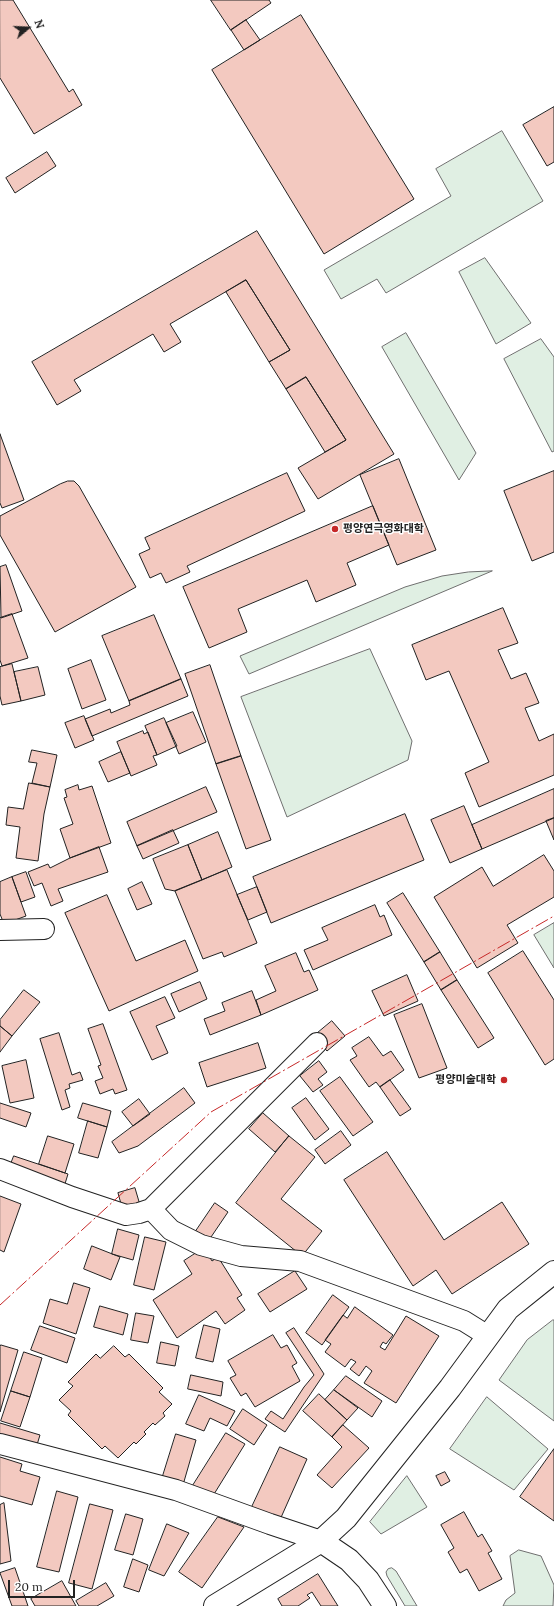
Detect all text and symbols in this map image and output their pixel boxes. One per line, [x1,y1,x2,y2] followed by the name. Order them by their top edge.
[8,8,48,48] north arrow
[31,18,47,30] text: N
[343,522,424,536] place label: 평양연극영화대학
[330,524,340,534] marker: 평양연극영화대학
[435,1073,496,1087] place label: 평양미술대학
[499,1075,509,1085] marker: 평양미술대학
[10,1572,77,1598] scale bar
[15,1579,43,1594] text: 20 m

